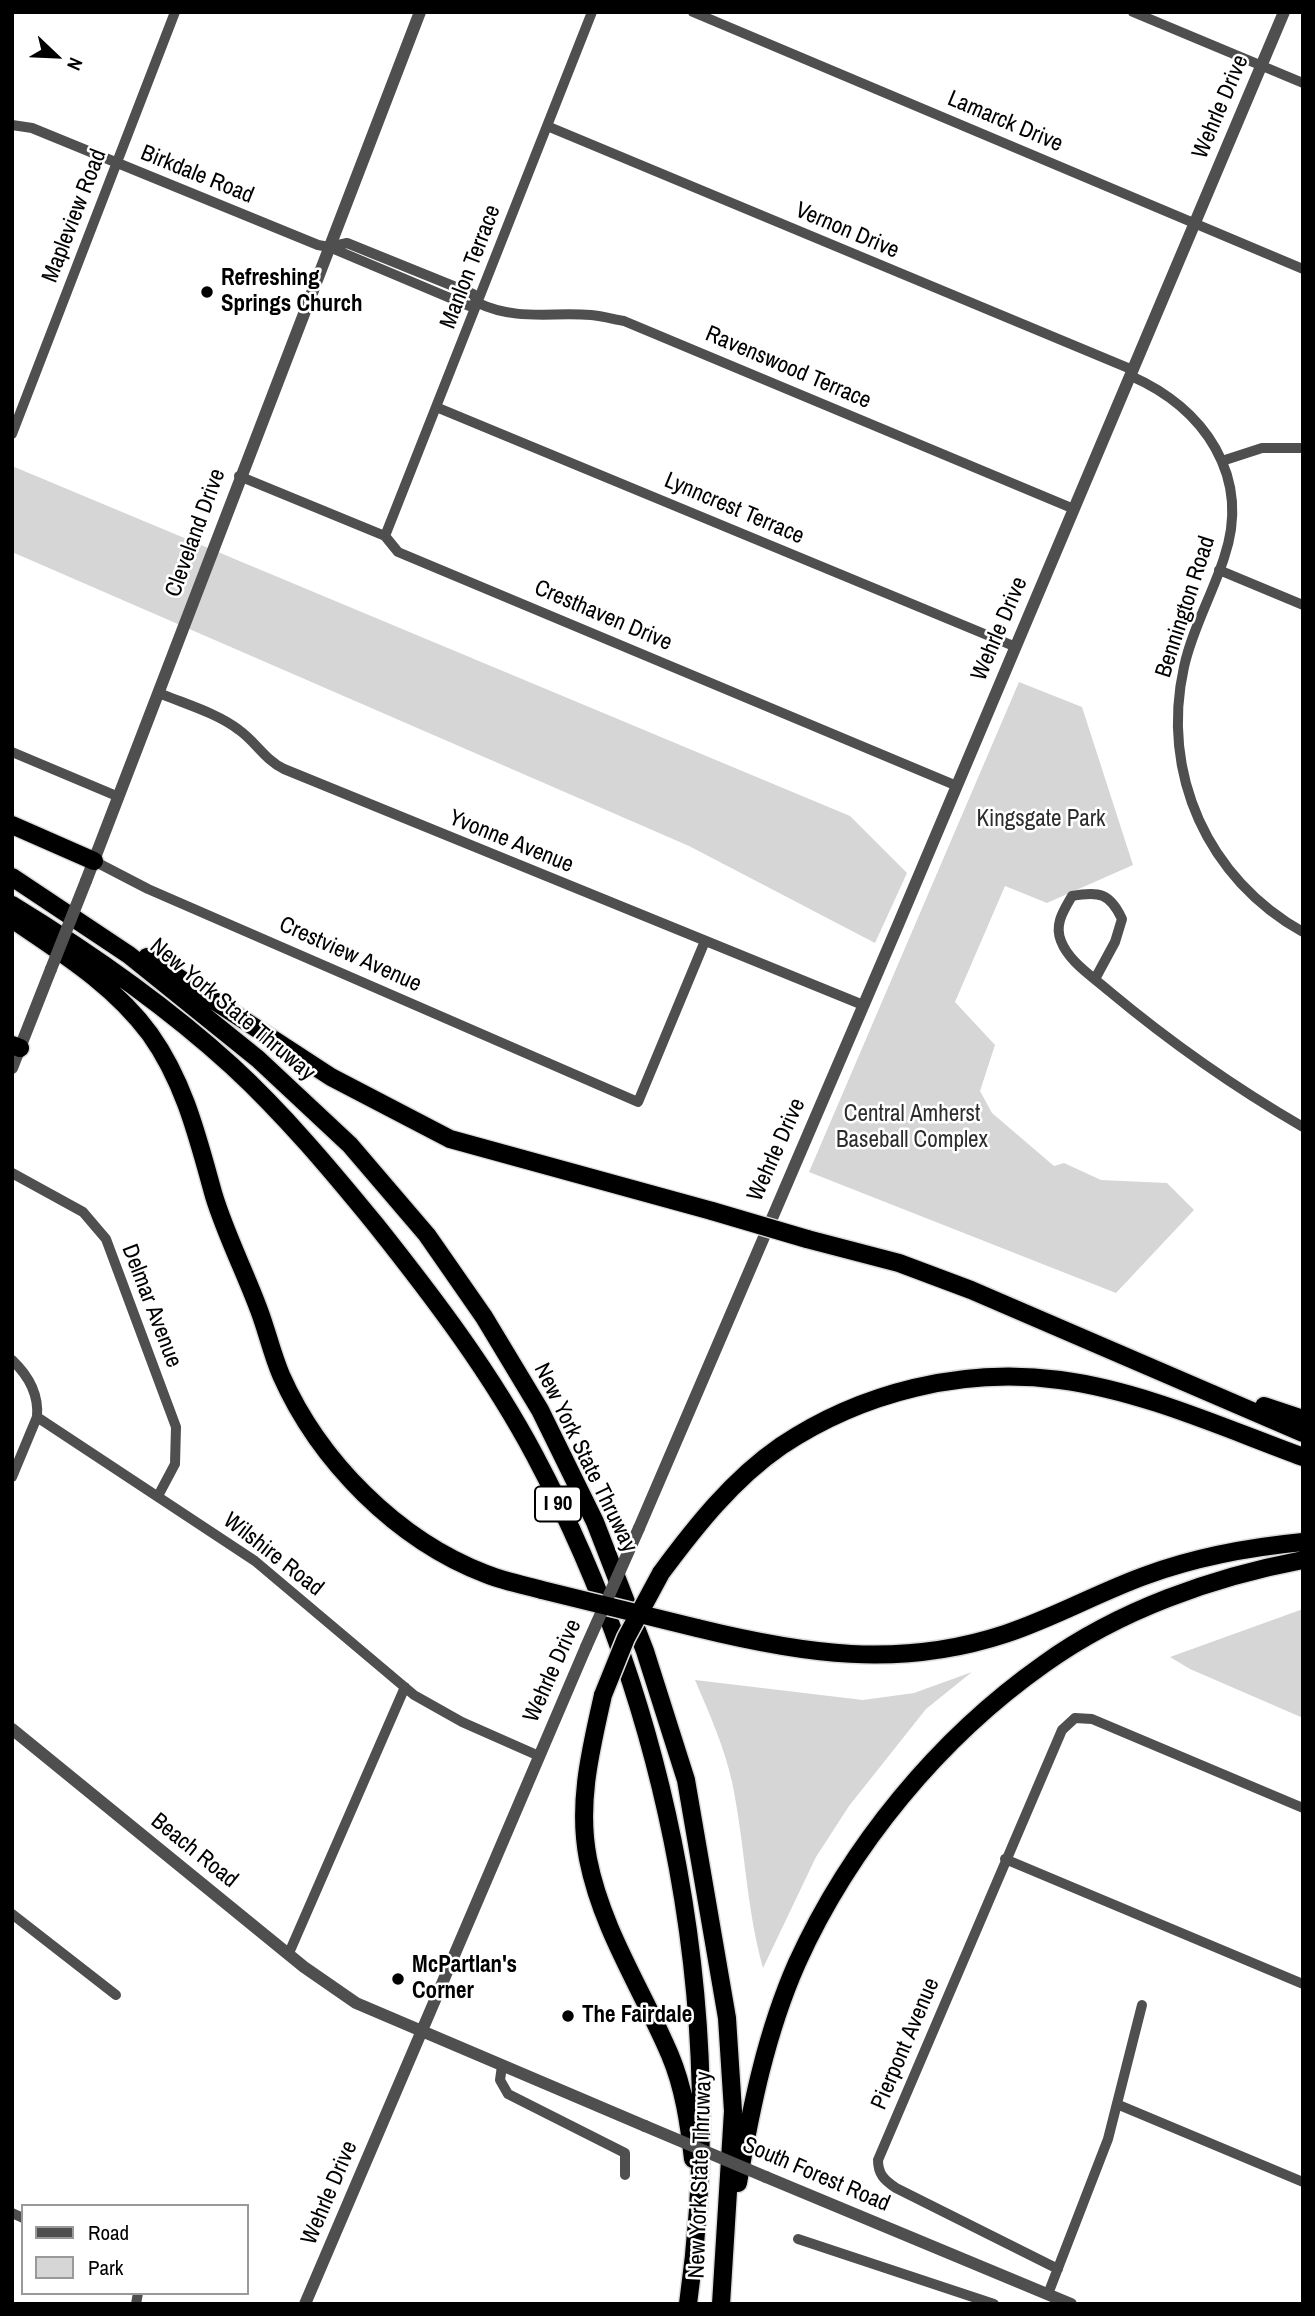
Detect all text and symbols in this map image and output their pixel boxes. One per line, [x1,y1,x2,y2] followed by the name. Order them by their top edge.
[21,21,91,91] north arrow
[1187,51,1255,163] street label: Wehrle Drive
[61,54,89,74] text: N
[943,85,1067,159] street label: Lamarck Drive
[136,140,258,210] street label: Birkdale Road
[37,145,113,287] street label: Mapleview Road
[791,197,903,265] street label: Vernon Drive
[435,201,507,333] street label: Manlon Terrace
[221,265,362,319] place label: Refreshing Springs Church
[199,284,215,300] marker: Refreshing Springs Church
[701,321,875,415] street label: Ravenswood Terrace
[160,465,232,601] street label: Cleveland Drive
[660,467,808,551] street label: Lynncrest Terrace
[1150,533,1222,681] street label: Bennington Road
[966,573,1034,685] street label: Wehrle Drive
[530,575,676,657] street label: Cresthaven Drive
[445,805,577,879] street label: Yvonne Avenue
[977,806,1105,834] park label: Kingsgate Park
[275,911,425,999] street label: Crestview Avenue
[144,933,320,1087] street label: New York State Thruway
[742,1094,812,1206] street label: Wehrle Drive
[836,1101,988,1155] park label: Central Amherst Baseball Complex
[115,1241,187,1371] street label: Delmar Avenue
[527,1359,643,1557] street label: New York State Thruway
[535,1486,581,1522] road number: I 90
[217,1507,329,1603] street label: Wilshire Road
[518,1615,588,1727] street label: Wehrle Drive
[145,1808,243,1894] street label: Beach Road
[412,1952,517,2006] place label: McPartlan's Corner
[390,1971,406,1987] marker: McPartlan's Corner
[866,1974,946,2114] street label: Pierpont Avenue
[582,2002,692,2030] place label: The Fairdale
[560,2008,576,2024] marker: The Fairdale
[684,2071,718,2279] street label: New York State Thruway
[738,2132,894,2218] street label: South Forest Road
[296,2137,364,2249] street label: Wehrle Drive
[21,2204,248,2295] legend
[88,2218,129,2247] text: Road
[88,2253,123,2282] text: Park

